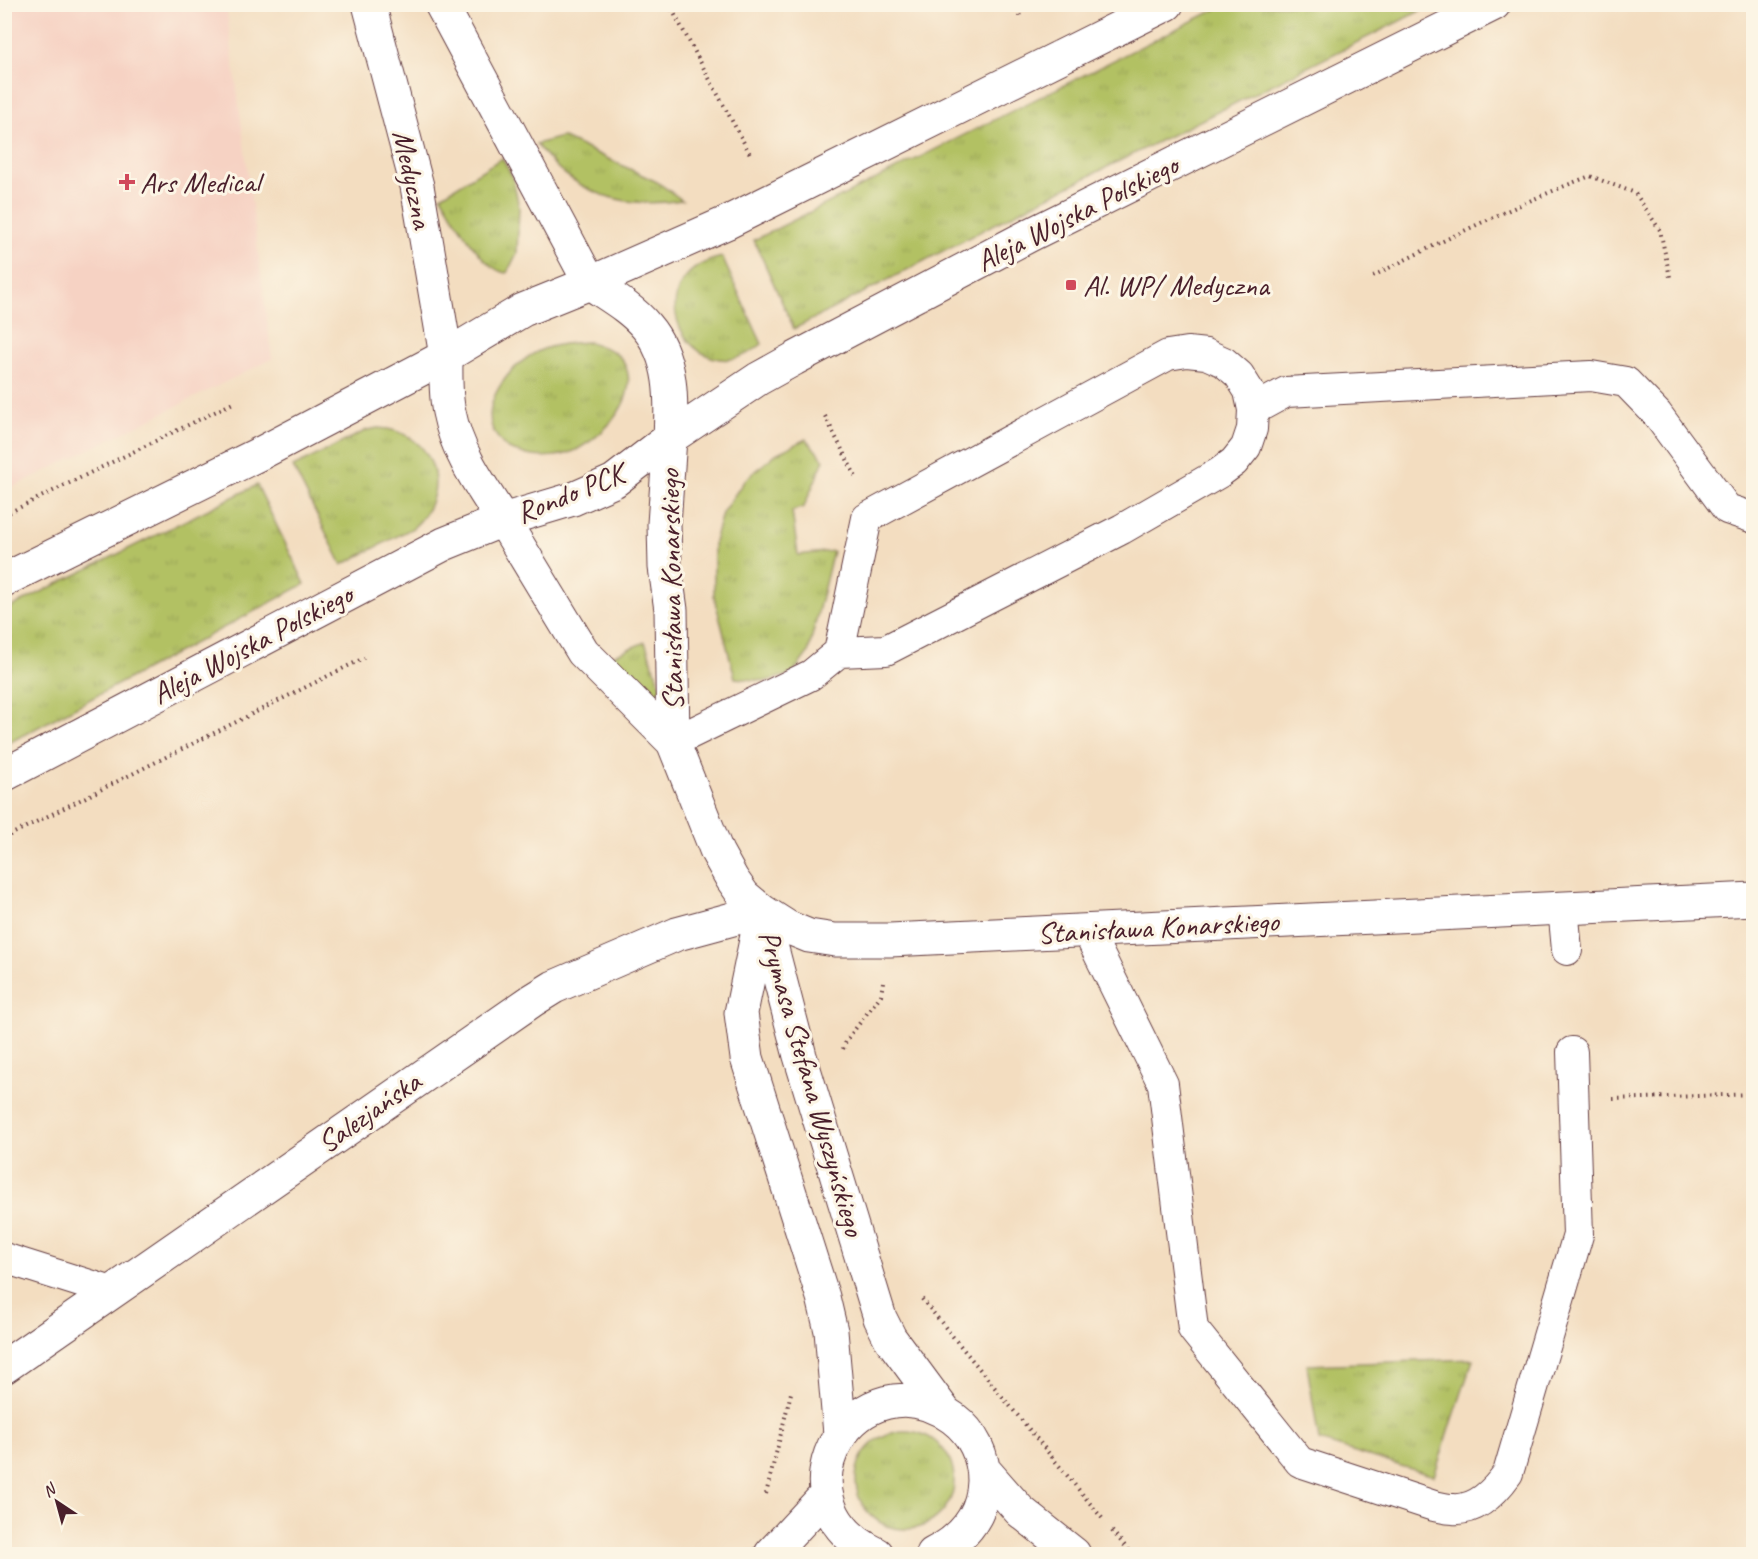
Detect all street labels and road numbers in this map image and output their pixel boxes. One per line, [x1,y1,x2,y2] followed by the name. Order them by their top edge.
[384,126,442,234] street label: Medyczna
[970,144,1187,280] street label: Aleja Wojska Polskiego
[510,452,635,532] street label: Rondo PCK
[650,468,692,711] street label: Stanisława Konarskiego
[145,574,362,713] street label: Aleja Wojska Polskiego
[1036,902,1281,952] street label: Stanisława Konarskiego
[750,926,874,1242] street label: Prymasa Stefana Wyszyńskiego
[310,1062,430,1161] street label: Salezjańska

